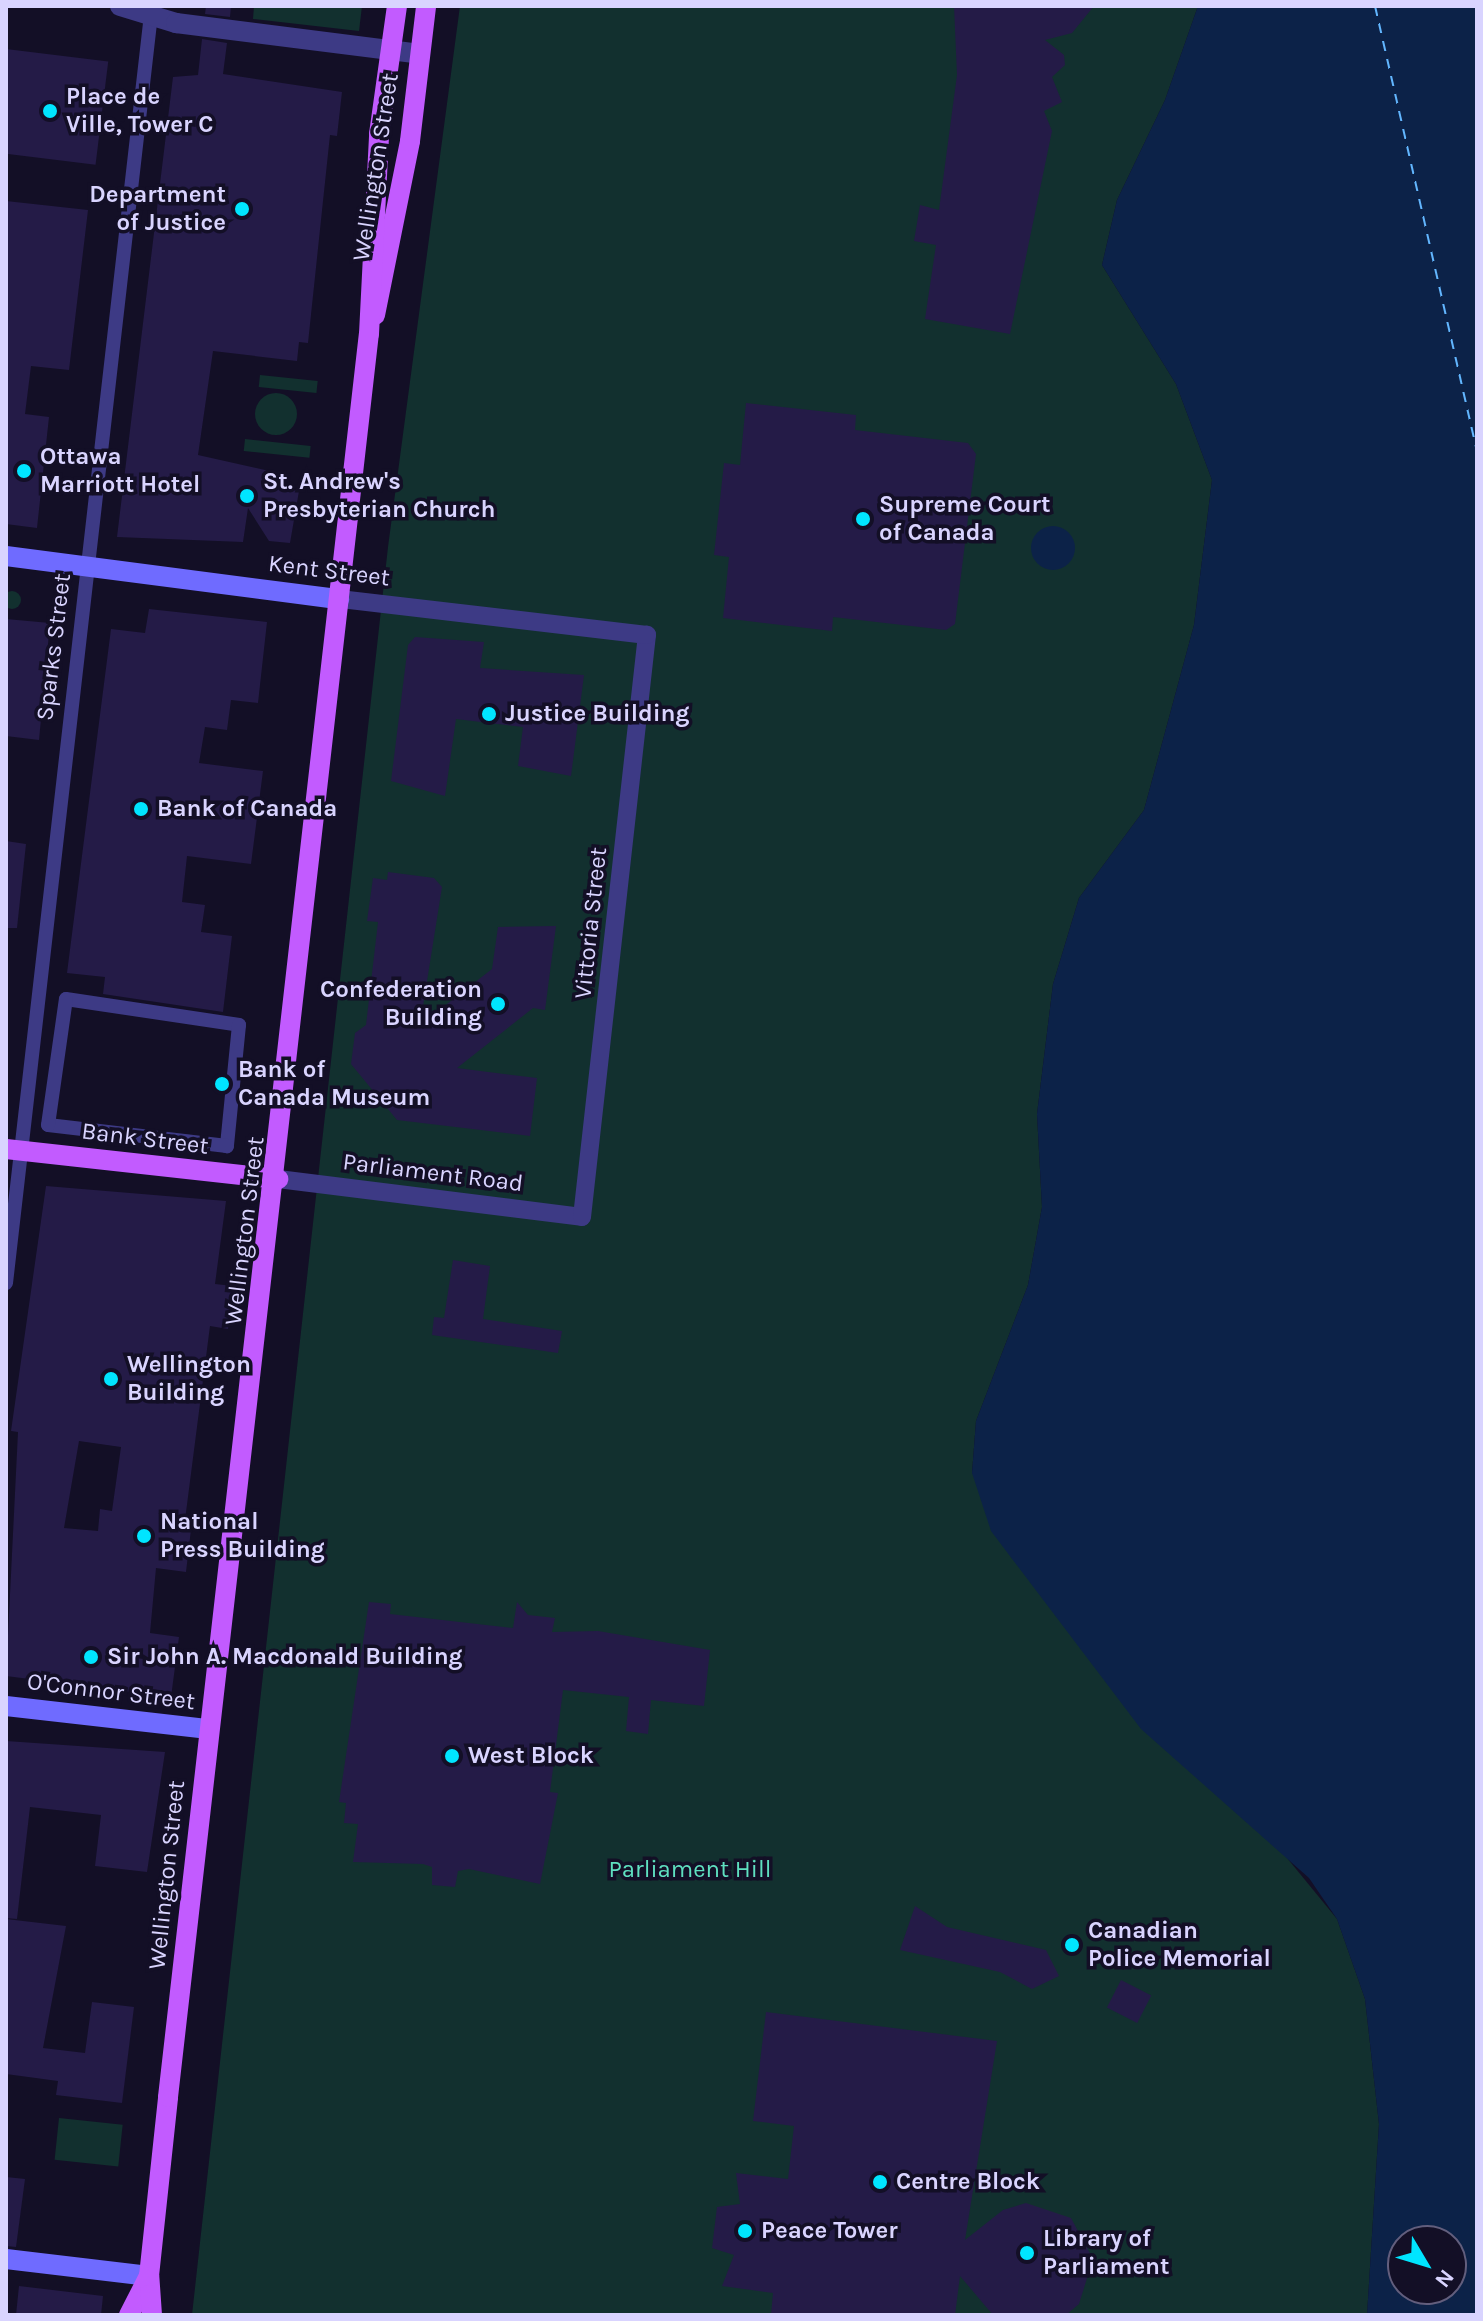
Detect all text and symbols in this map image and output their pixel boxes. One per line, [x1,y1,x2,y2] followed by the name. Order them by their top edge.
[347,71,405,263] street label: Wellington Street
[66,83,214,139] place label: Place de Ville, Tower C
[41,102,59,120] marker: Place de Ville, Tower C
[89,181,226,237] place label: Department of Justice
[233,200,251,218] marker: Department of Justice
[40,443,200,499] place label: Ottawa Marriott Hotel
[15,462,33,480] marker: Ottawa Marriott Hotel
[263,468,495,524] place label: St. Andrew's Presbyterian Church
[238,487,256,505] marker: St. Andrew's Presbyterian Church
[879,491,1050,547] place label: Supreme Court of Canada
[854,510,872,528] marker: Supreme Court of Canada
[267,549,391,593] street label: Kent Street
[31,572,77,722] street label: Sparks Street
[505,700,689,728] place label: Justice Building
[480,705,498,723] marker: Justice Building
[157,795,337,823] place label: Bank of Canada
[132,800,150,818] marker: Bank of Canada
[569,846,613,1000] street label: Vittoria Street
[320,976,482,1032] place label: Confederation Building
[489,995,507,1013] marker: Confederation Building
[238,1056,430,1112] place label: Bank of Canada Museum
[213,1075,231,1093] marker: Bank of Canada Museum
[80,1117,210,1161] street label: Bank Street
[219,1135,271,1327] street label: Wellington Street
[341,1148,525,1198] street label: Parliament Road
[127,1351,251,1407] place label: Wellington Building
[102,1370,120,1388] marker: Wellington Building
[160,1508,325,1564] place label: National Press Building
[135,1527,153,1545] marker: National Press Building
[107,1643,463,1671] place label: Sir John A. Macdonald Building
[82,1648,100,1666] marker: Sir John A. Macdonald Building
[25,1667,197,1717] street label: O'Connor Street
[468,1742,594,1770] place label: West Block
[443,1747,461,1765] marker: West Block
[143,1779,191,1971] street label: Wellington Street
[609,1856,771,1884] park label: Parliament Hill
[1088,1917,1271,1973] place label: Canadian Police Memorial
[1063,1936,1081,1954] marker: Canadian Police Memorial
[896,2168,1040,2196] place label: Centre Block
[871,2173,889,2191] marker: Centre Block
[761,2217,898,2245] place label: Peace Tower
[736,2222,754,2240] marker: Peace Tower
[1043,2225,1170,2281] place label: Library of Parliament
[1387,2225,1467,2305] north arrow
[1018,2244,1036,2262] marker: Library of Parliament
[1429,2264,1459,2293] text: N

